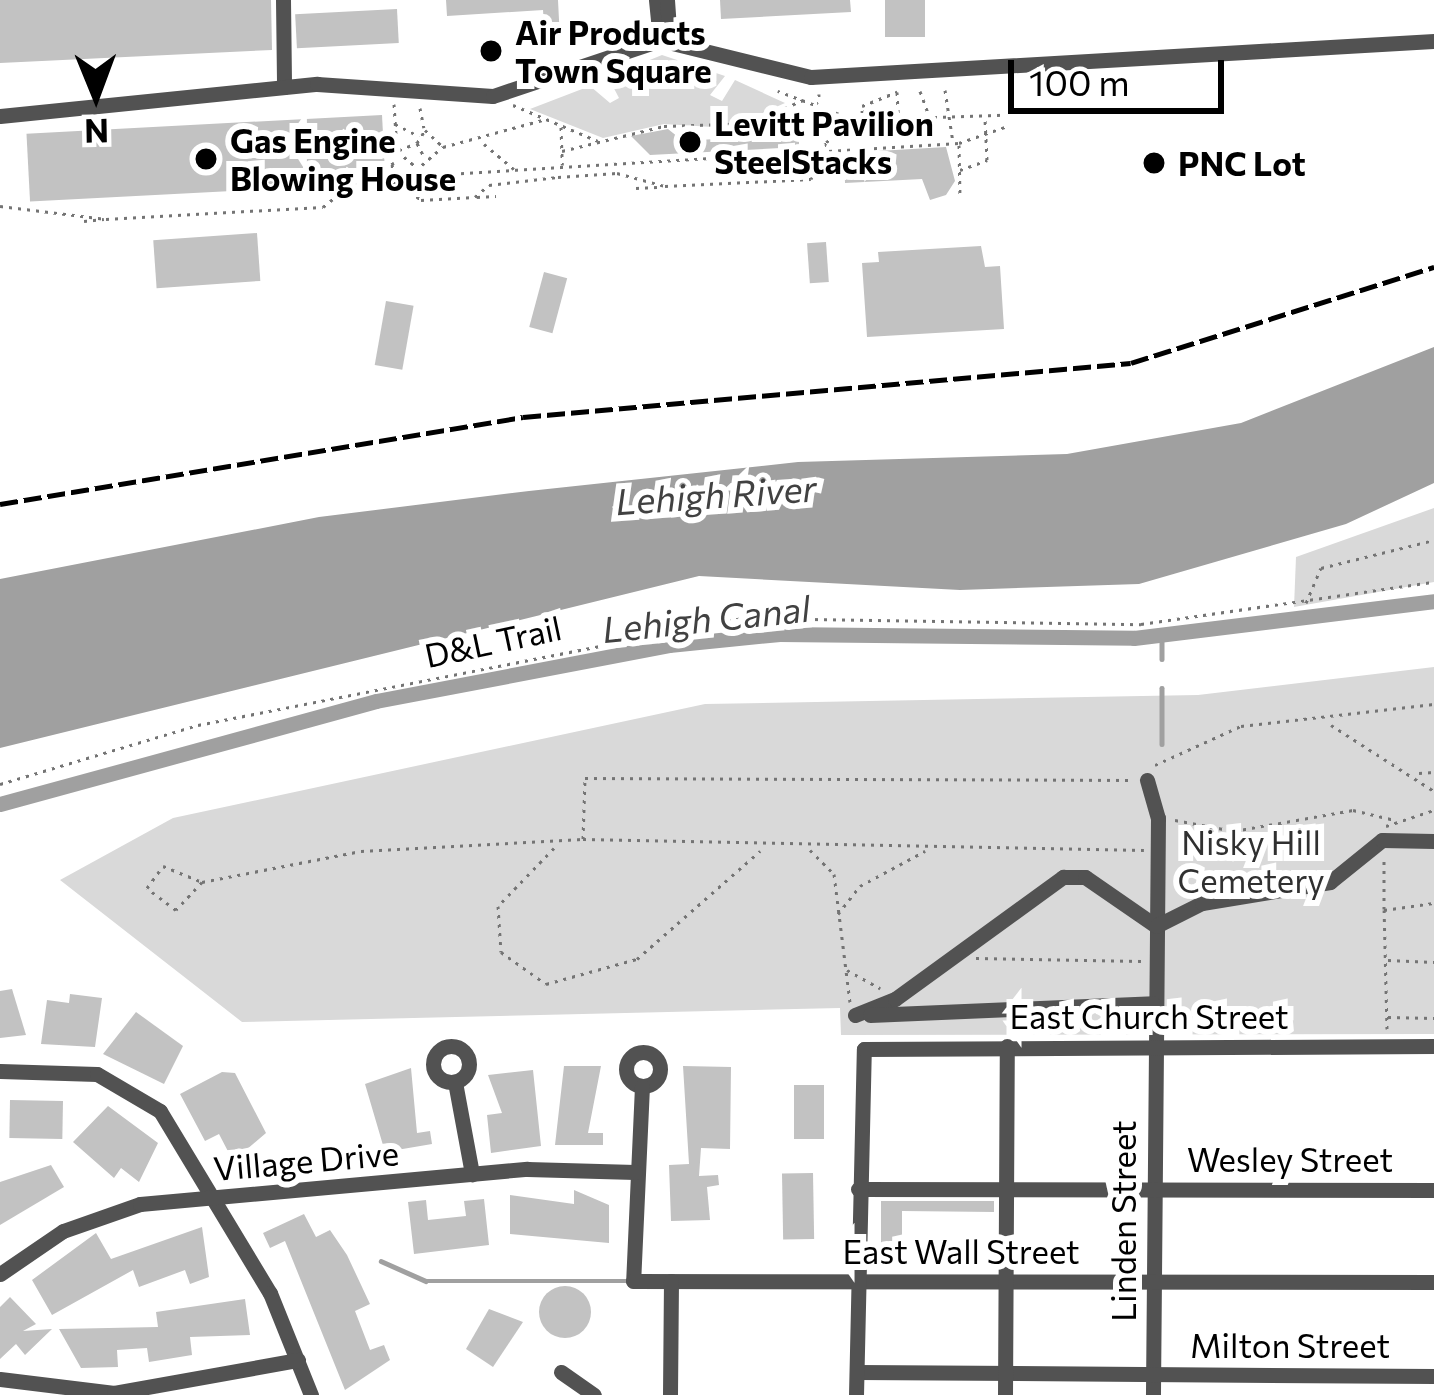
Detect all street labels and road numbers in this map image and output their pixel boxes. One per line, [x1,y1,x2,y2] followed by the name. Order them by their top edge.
[421,607,565,675] street label: D&L Trail
[1010,996,1288,1036] street label: East Church Street
[1103,1120,1143,1322] street label: Linden Street
[212,1132,400,1188] street label: Village Drive
[1187,1139,1393,1179] street label: Wesley Street
[842,1231,1080,1271] street label: East Wall Street
[1190,1325,1390,1365] street label: Milton Street

